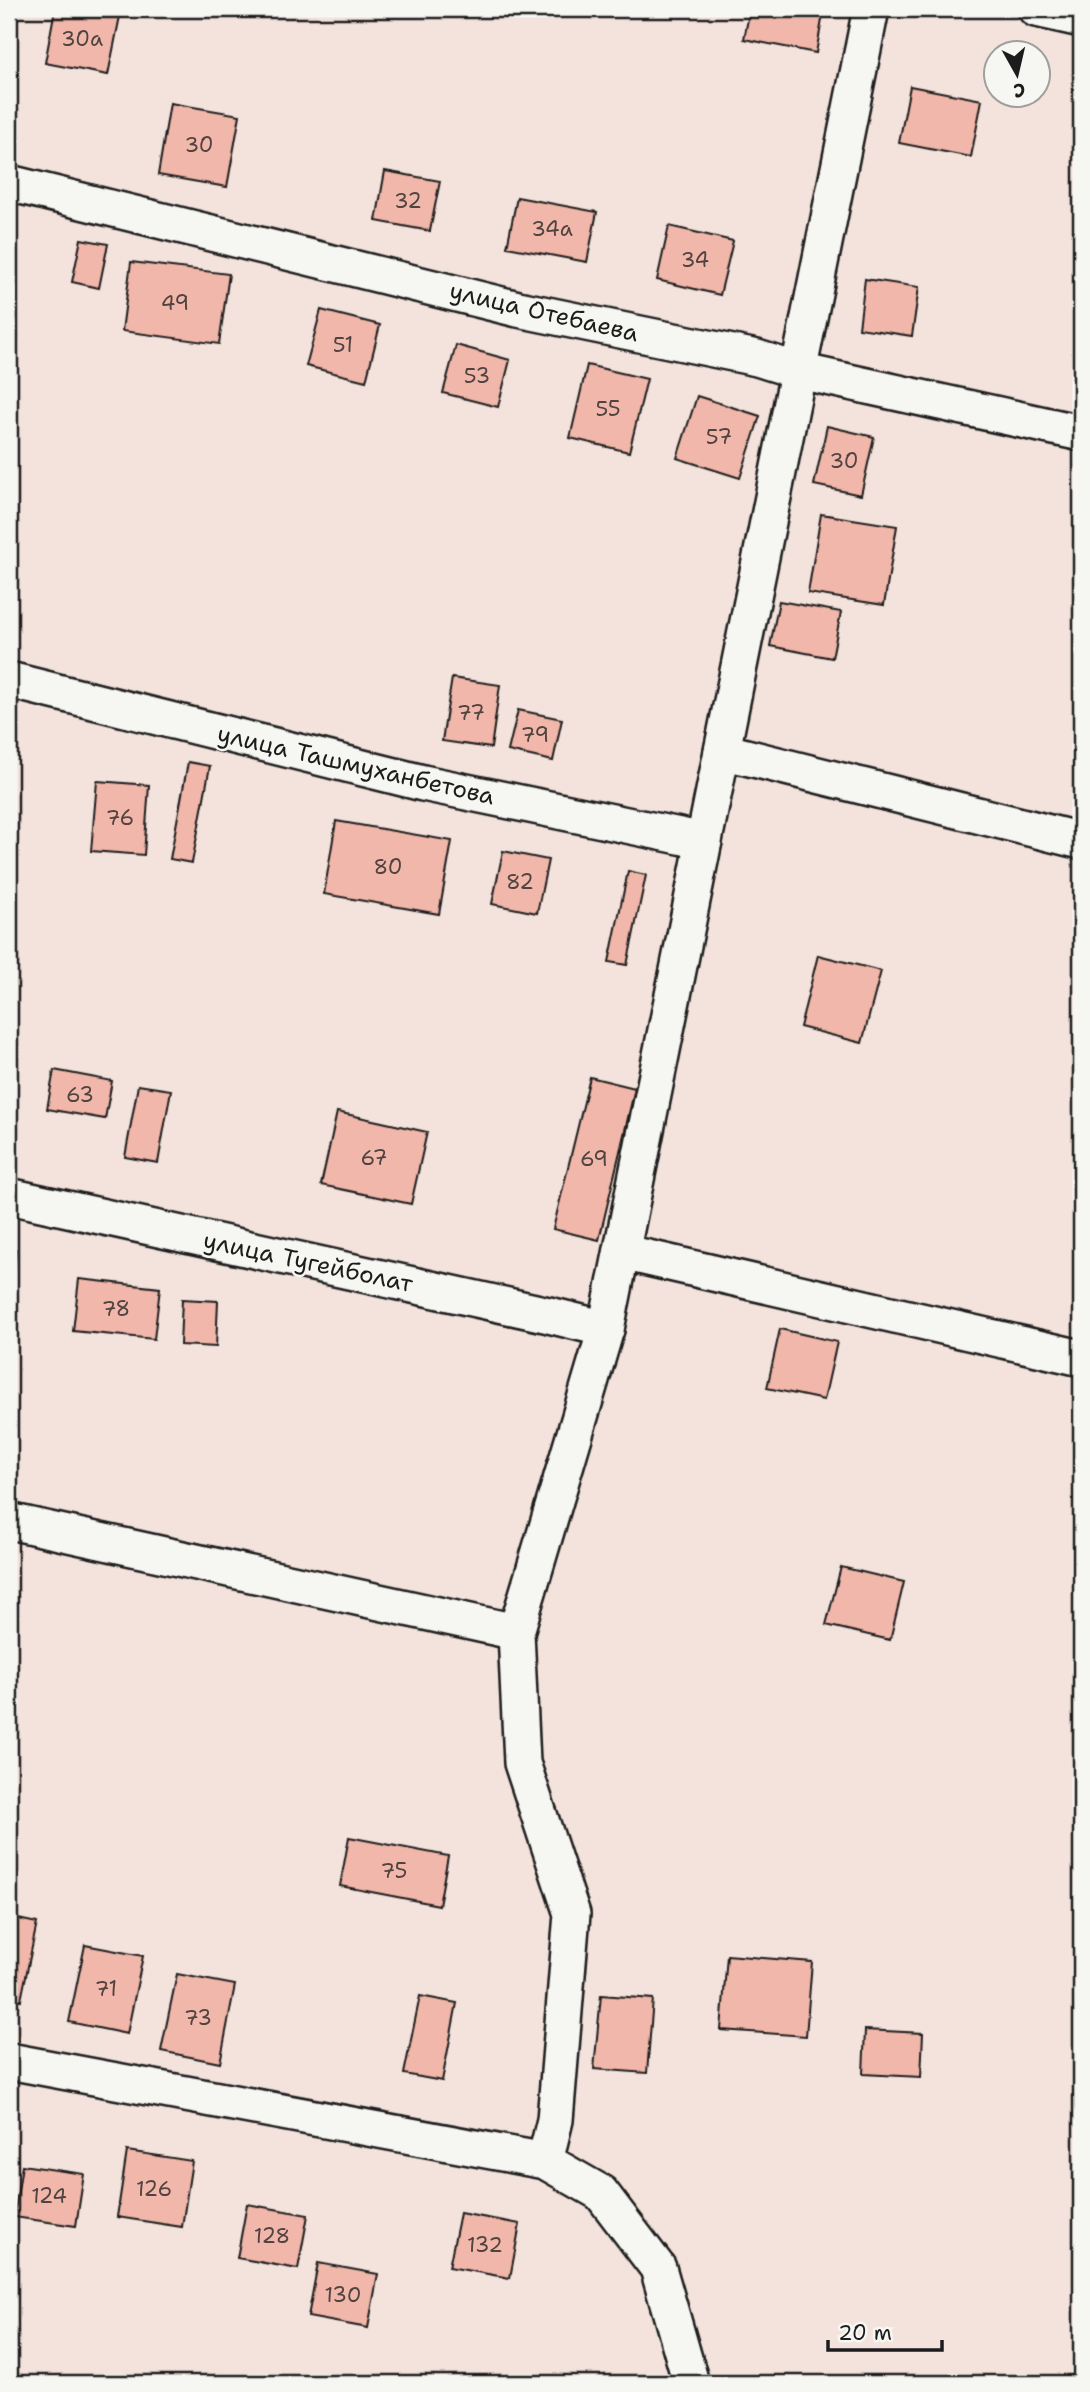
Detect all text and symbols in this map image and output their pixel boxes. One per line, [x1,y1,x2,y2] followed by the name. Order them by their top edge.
[61,25,103,53] house number: 30а
[982,38,1052,108] north arrow
[1012,77,1027,104] text: С
[184,131,214,159] house number: 30
[394,187,422,215] house number: 32
[531,215,573,243] house number: 34а
[681,246,709,274] house number: 34
[446,275,642,349] street label: улица Отебаева
[161,289,189,317] house number: 49
[333,331,353,359] house number: 51
[464,362,490,390] house number: 53
[595,395,621,423] house number: 55
[706,423,732,451] house number: 57
[829,447,859,475] house number: 30
[457,699,485,727] house number: 77
[214,718,498,813] street label: улица Ташмуханбетова
[521,721,549,749] house number: 79
[106,804,134,832] house number: 76
[374,853,402,881] house number: 80
[506,868,534,896] house number: 82
[66,1081,94,1109] house number: 63
[360,1144,388,1172] house number: 67
[580,1145,608,1173] house number: 69
[200,1224,416,1300] street label: улица Тугейболат
[102,1295,130,1323] house number: 78
[381,1857,407,1885] house number: 75
[95,1975,117,2003] house number: 71
[184,2004,212,2032] house number: 73
[136,2175,172,2203] house number: 126
[31,2182,67,2210] house number: 124
[254,2222,290,2250] house number: 128
[467,2231,503,2259] house number: 132
[325,2281,361,2309] house number: 130
[828,2308,941,2352] scale bar
[838,2319,892,2347] text: 20 m

